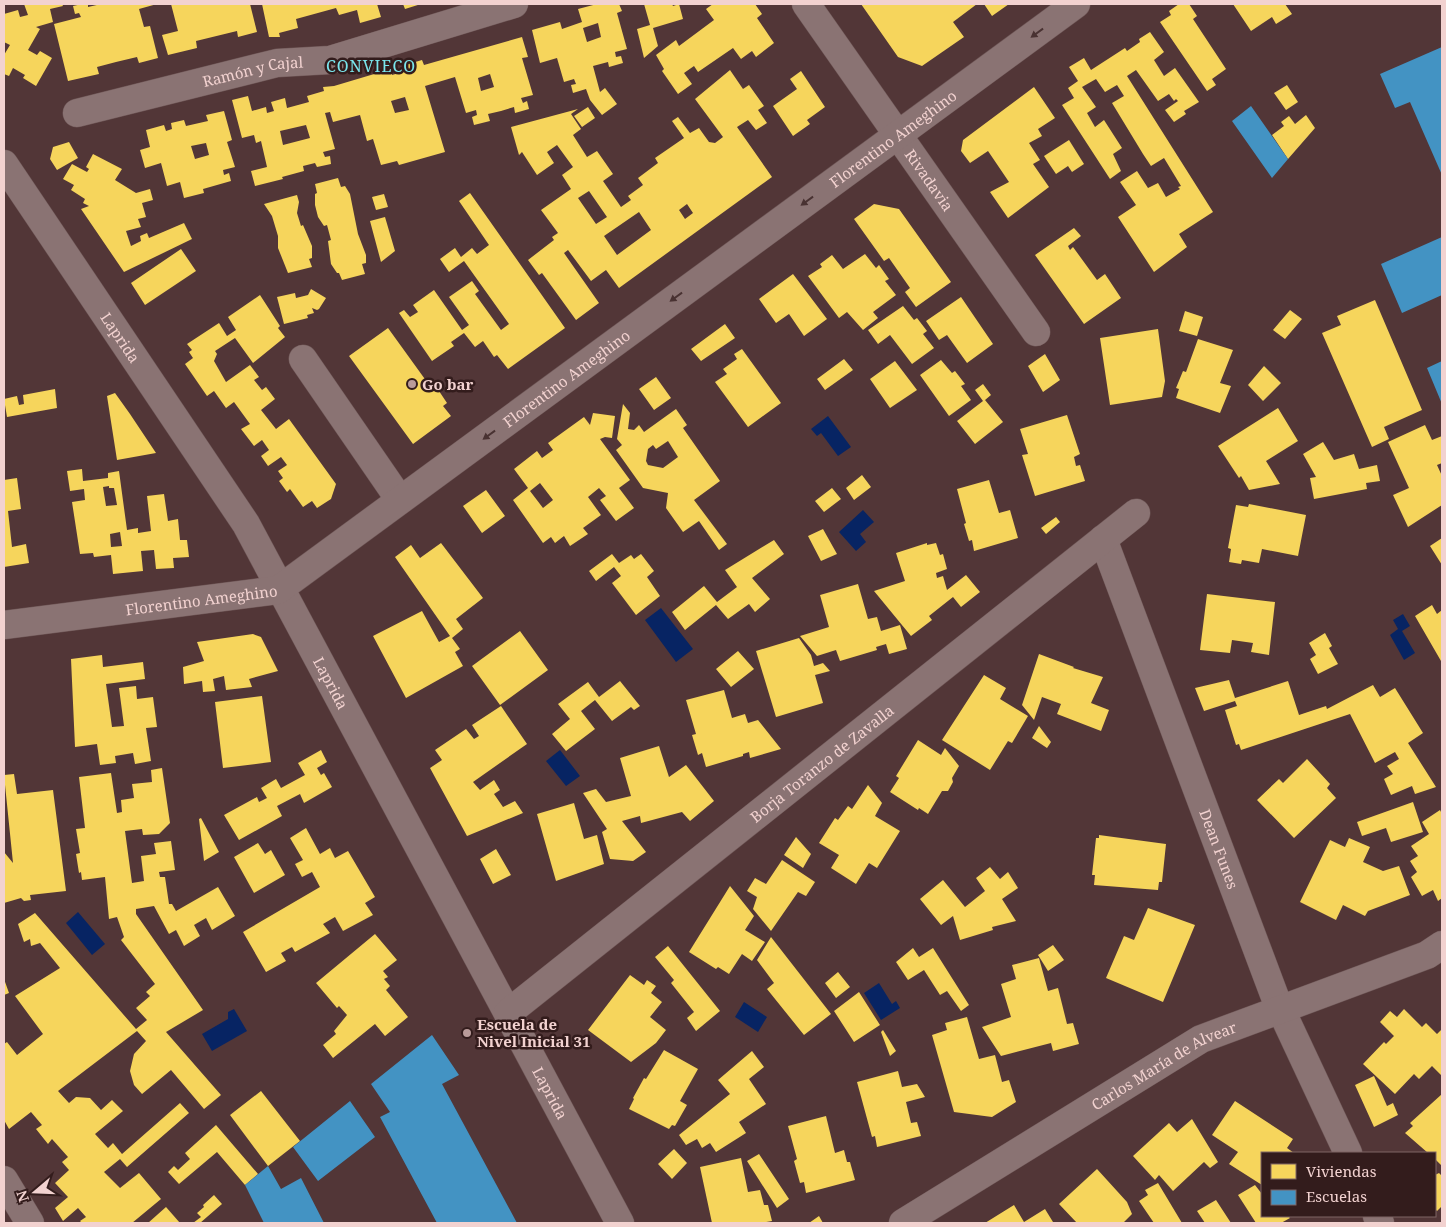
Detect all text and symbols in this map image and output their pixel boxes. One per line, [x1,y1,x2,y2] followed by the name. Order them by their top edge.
[1031,27,1044,38] one-way arrow
[200,52,304,91] street label: Ramón y Cajal
[326,55,416,77] district label: CONVIECO
[825,85,960,192] street label: Florentino Ameghino
[901,145,958,215] street label: Rivadavia
[800,196,814,206] one-way arrow
[670,292,683,303] one-way arrow
[97,308,145,367] street label: Laprida
[499,325,634,432] street label: Florentino Ameghino
[422,374,473,394] place label: Go bar
[406,378,418,390] marker: Go bar
[482,430,496,440] one-way arrow
[124,580,278,619] street label: Florentino Ameghino
[309,653,353,713] street label: Laprida
[746,700,898,827] street label: Borja Toranzo de Zavalla
[1195,806,1244,892] street label: Dean Funes
[477,1014,591,1051] place label: Escuela de Nivel Inicial 31
[1087,1017,1239,1114] street label: Carlos María de Alvear
[461,1027,473,1039] marker: Escuela de Nivel Inicial 31
[528,1063,573,1123] street label: Laprida
[1261,1152,1436,1217] legend
[1306,1161,1377,1181] text: Viviendas
[10,1167,60,1217] north arrow
[1306,1186,1367,1206] text: Escuelas
[11,1188,33,1205] text: N

